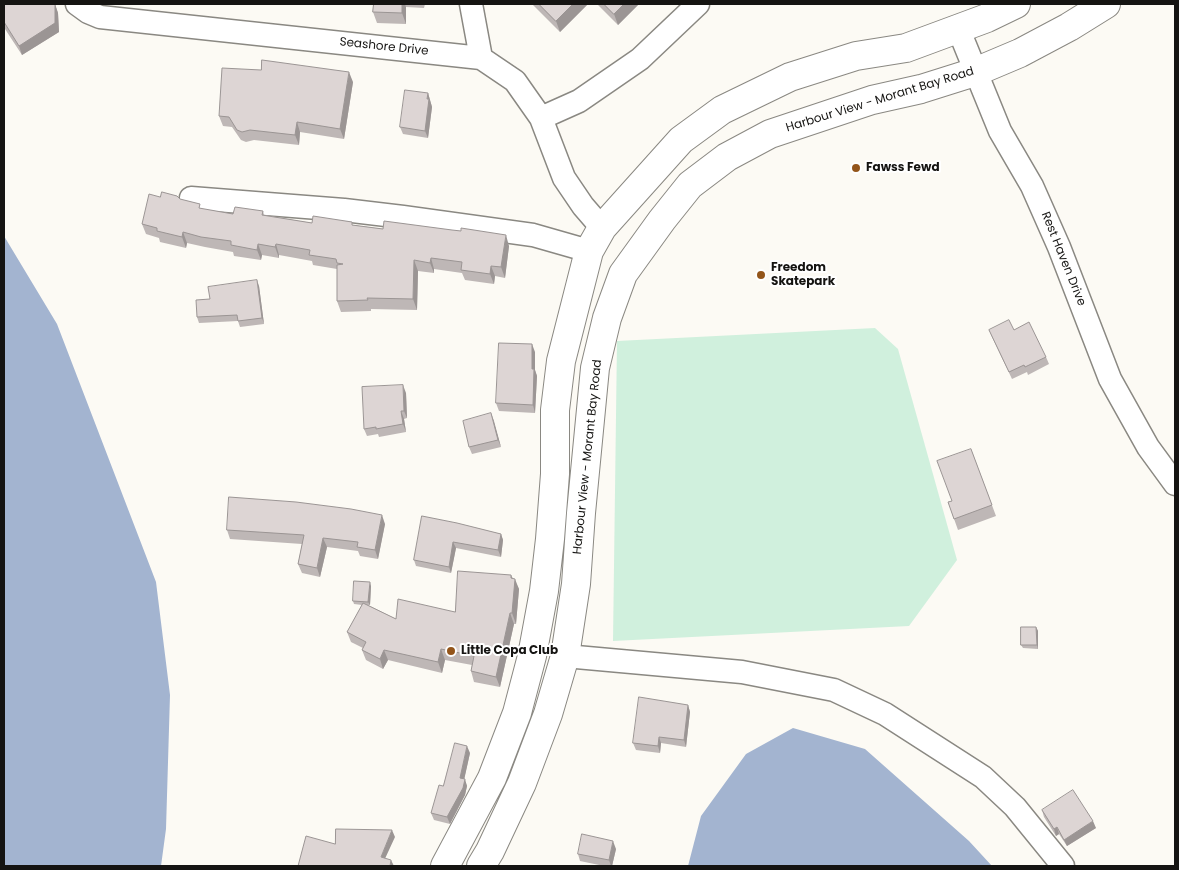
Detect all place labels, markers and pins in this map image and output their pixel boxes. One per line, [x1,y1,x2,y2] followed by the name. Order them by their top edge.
[866,161,940,175] place label: Fawss Fewd
[850,162,862,174] marker: Fawss Fewd
[771,261,835,289] place label: Freedom Skatepark
[755,269,767,281] marker: Freedom Skatepark
[461,644,558,658] place label: Little Copa Club
[445,645,457,657] marker: Little Copa Club

